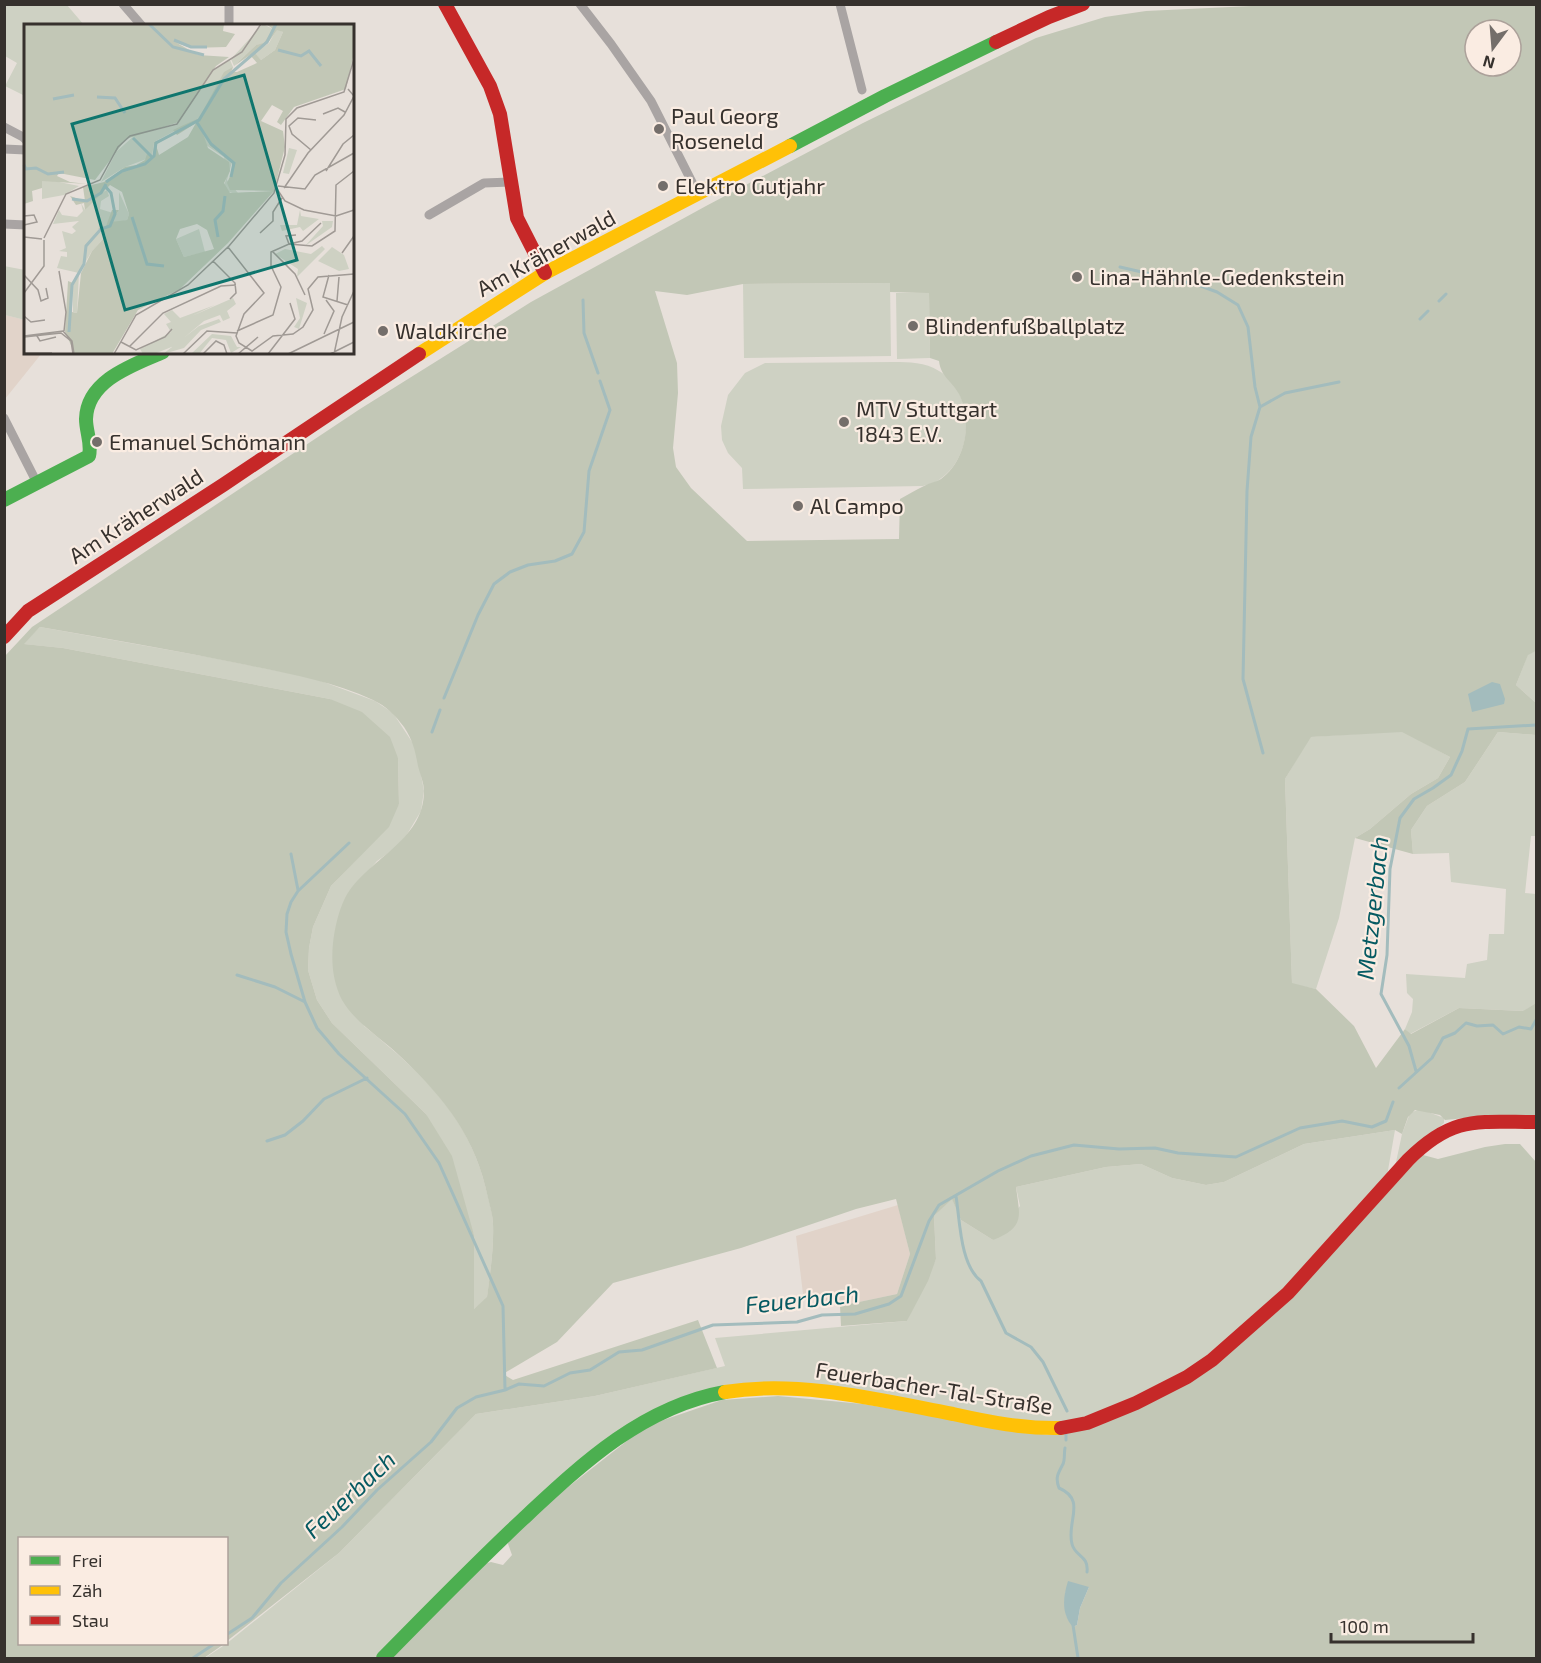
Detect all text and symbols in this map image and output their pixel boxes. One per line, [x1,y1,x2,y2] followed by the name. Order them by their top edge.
[1463,18,1523,78] north arrow
[24,24,354,354] inset map
[1481,52,1497,74] text: N
[671,102,779,153] place label: Paul Georg Roseneld
[652,122,666,136] marker: Paul Georg Roseneld
[675,172,825,199] place label: Elektro Gutjahr
[656,179,670,193] marker: Elektro Gutjahr
[472,203,619,301] street label: Am Kräherwald
[1089,263,1345,289] place label: Lina-Hähnle-Gedenkstein
[1070,270,1084,284] marker: Lina-Hähnle-Gedenkstein
[925,312,1125,338] place label: Blindenfußballplatz
[395,317,507,343] place label: Waldkirche
[906,319,920,333] marker: Blindenfußballplatz
[376,324,390,338] marker: Waldkirche
[856,395,997,446] place label: MTV Stuttgart 1843 E.V.
[837,415,851,429] marker: MTV Stuttgart 1843 E.V.
[109,428,306,454] place label: Emanuel Schömann
[90,435,104,449] marker: Emanuel Schömann
[64,462,207,568] street label: Am Kräherwald
[810,492,904,518] place label: Al Campo
[791,499,805,513] marker: Al Campo
[1350,835,1393,981] water label: Metzgerbach
[743,1278,860,1319] water label: Feuerbach
[814,1355,1055,1419] street label: Feuerbacher-Tal-Straße
[297,1444,401,1544] water label: Feuerbach
[18,1537,228,1645] legend
[72,1549,103,1571] text: Frei
[72,1579,103,1601] text: Zäh
[1331,1606,1474,1644] scale bar
[72,1609,109,1631] text: Stau
[1340,1615,1389,1637] text: 100 m

